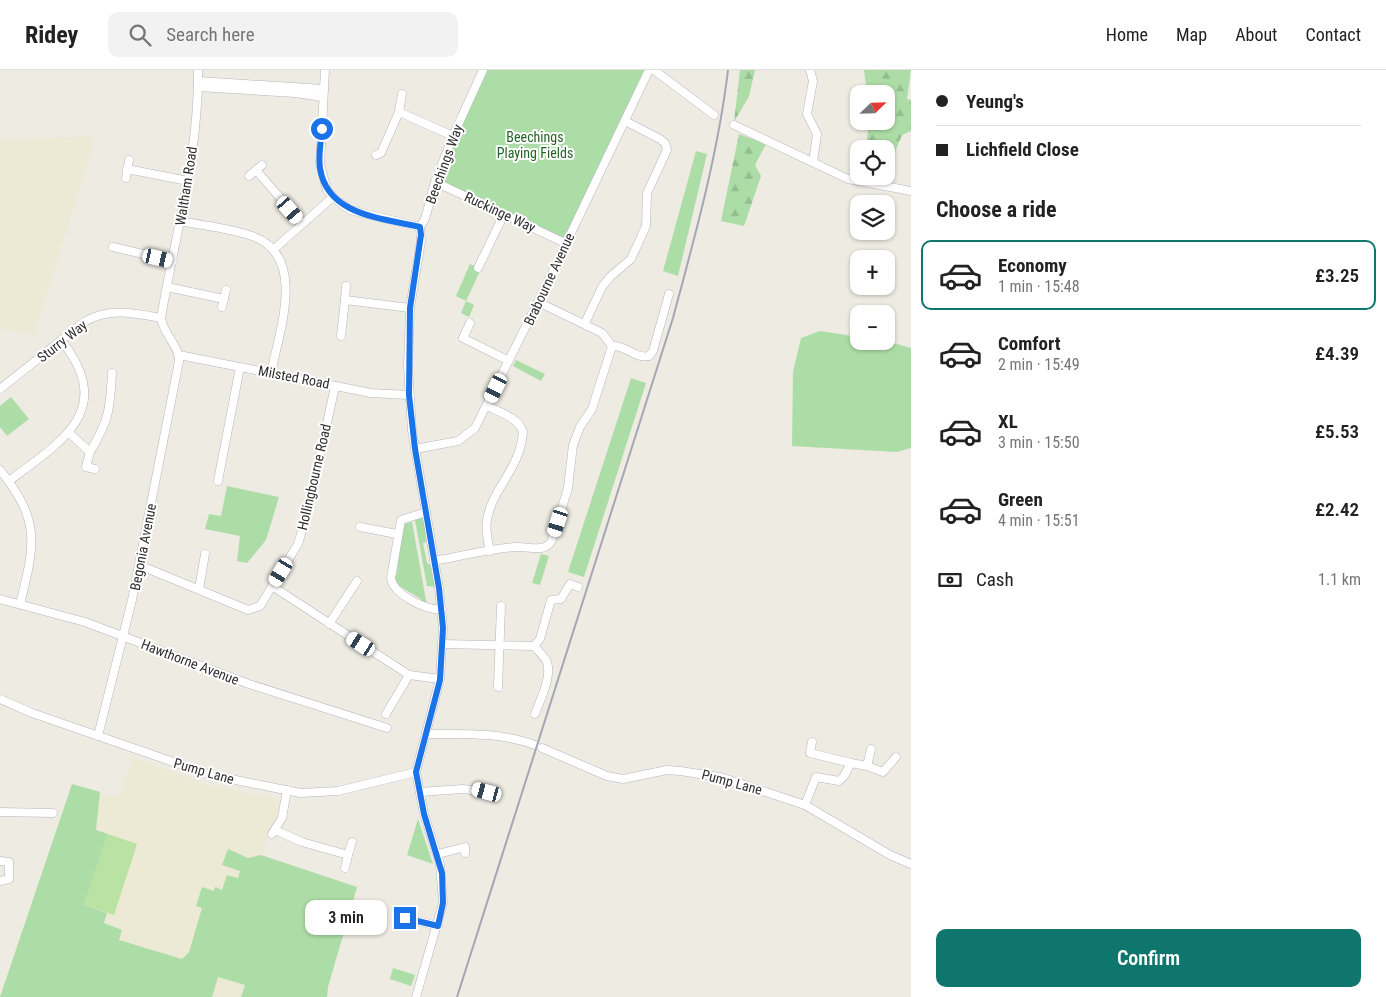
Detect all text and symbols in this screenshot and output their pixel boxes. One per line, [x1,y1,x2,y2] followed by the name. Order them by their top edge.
[108,12,458,57] search box
[25,21,78,49] text: Ridey
[126,21,154,49] icon: search
[166,23,255,46] text: Search here
[1106,24,1148,45] text: Home
[1176,24,1207,45] text: Map
[1235,24,1277,45] text: About
[1305,24,1361,45] text: Contact
[850,85,895,130] north arrow
[850,85,895,350] map controls
[966,90,1024,113] text: Yeung's
[311,118,333,140] route start
[422,122,466,206] street label: Beechings Way
[497,129,573,161] park label: Beechings Playing Fields
[966,138,1079,161] text: Lichfield Close
[850,140,895,185] button: locate
[172,145,200,227] street label: Waltham Road
[462,189,538,235] street label: Ruckinge Way
[274,194,305,226] car
[850,195,895,240] button: layers
[936,197,1057,222] text: Choose a ride
[521,230,578,328] street label: Brabourne Avenue
[141,247,174,269] car
[850,250,895,295] button: +
[938,253,983,298] icon: car
[998,254,1067,277] text: Economy
[1315,264,1359,287] text: £3.25
[998,277,1080,296] text: 1 min · 15:48
[850,305,895,350] button: −
[34,317,90,365] street label: Sturry Way
[938,331,983,376] icon: car
[998,332,1061,355] text: Comfort
[1315,342,1359,365] text: £4.39
[998,355,1080,374] text: 2 min · 15:49
[257,362,331,392] street label: Milsted Road
[482,371,509,405] car
[938,409,983,454] icon: car
[998,410,1018,433] text: XL
[1315,420,1359,443] text: £5.53
[294,422,334,532] street label: Hollingbourne Road
[998,433,1080,452] text: 3 min · 15:50
[938,487,983,532] icon: car
[998,488,1043,511] text: Green
[1315,498,1359,521] text: £2.42
[127,502,159,592] street label: Begonia Avenue
[546,505,569,539] car
[998,511,1080,530] text: 4 min · 15:51
[266,555,295,589] car
[936,566,964,594] icon: cash
[976,568,1014,591] text: Cash
[1318,570,1361,589] text: 1.1 km
[344,630,377,658] car
[139,636,242,688] street label: Hawthorne Avenue
[172,755,236,787] street label: Pump Lane
[700,766,764,798] street label: Pump Lane
[470,781,503,803] car
[305,900,388,936] callout: 3 min
[394,907,416,929] route end
[328,908,364,927] text: 3 min
[936,929,1361,987] button: Confirm

